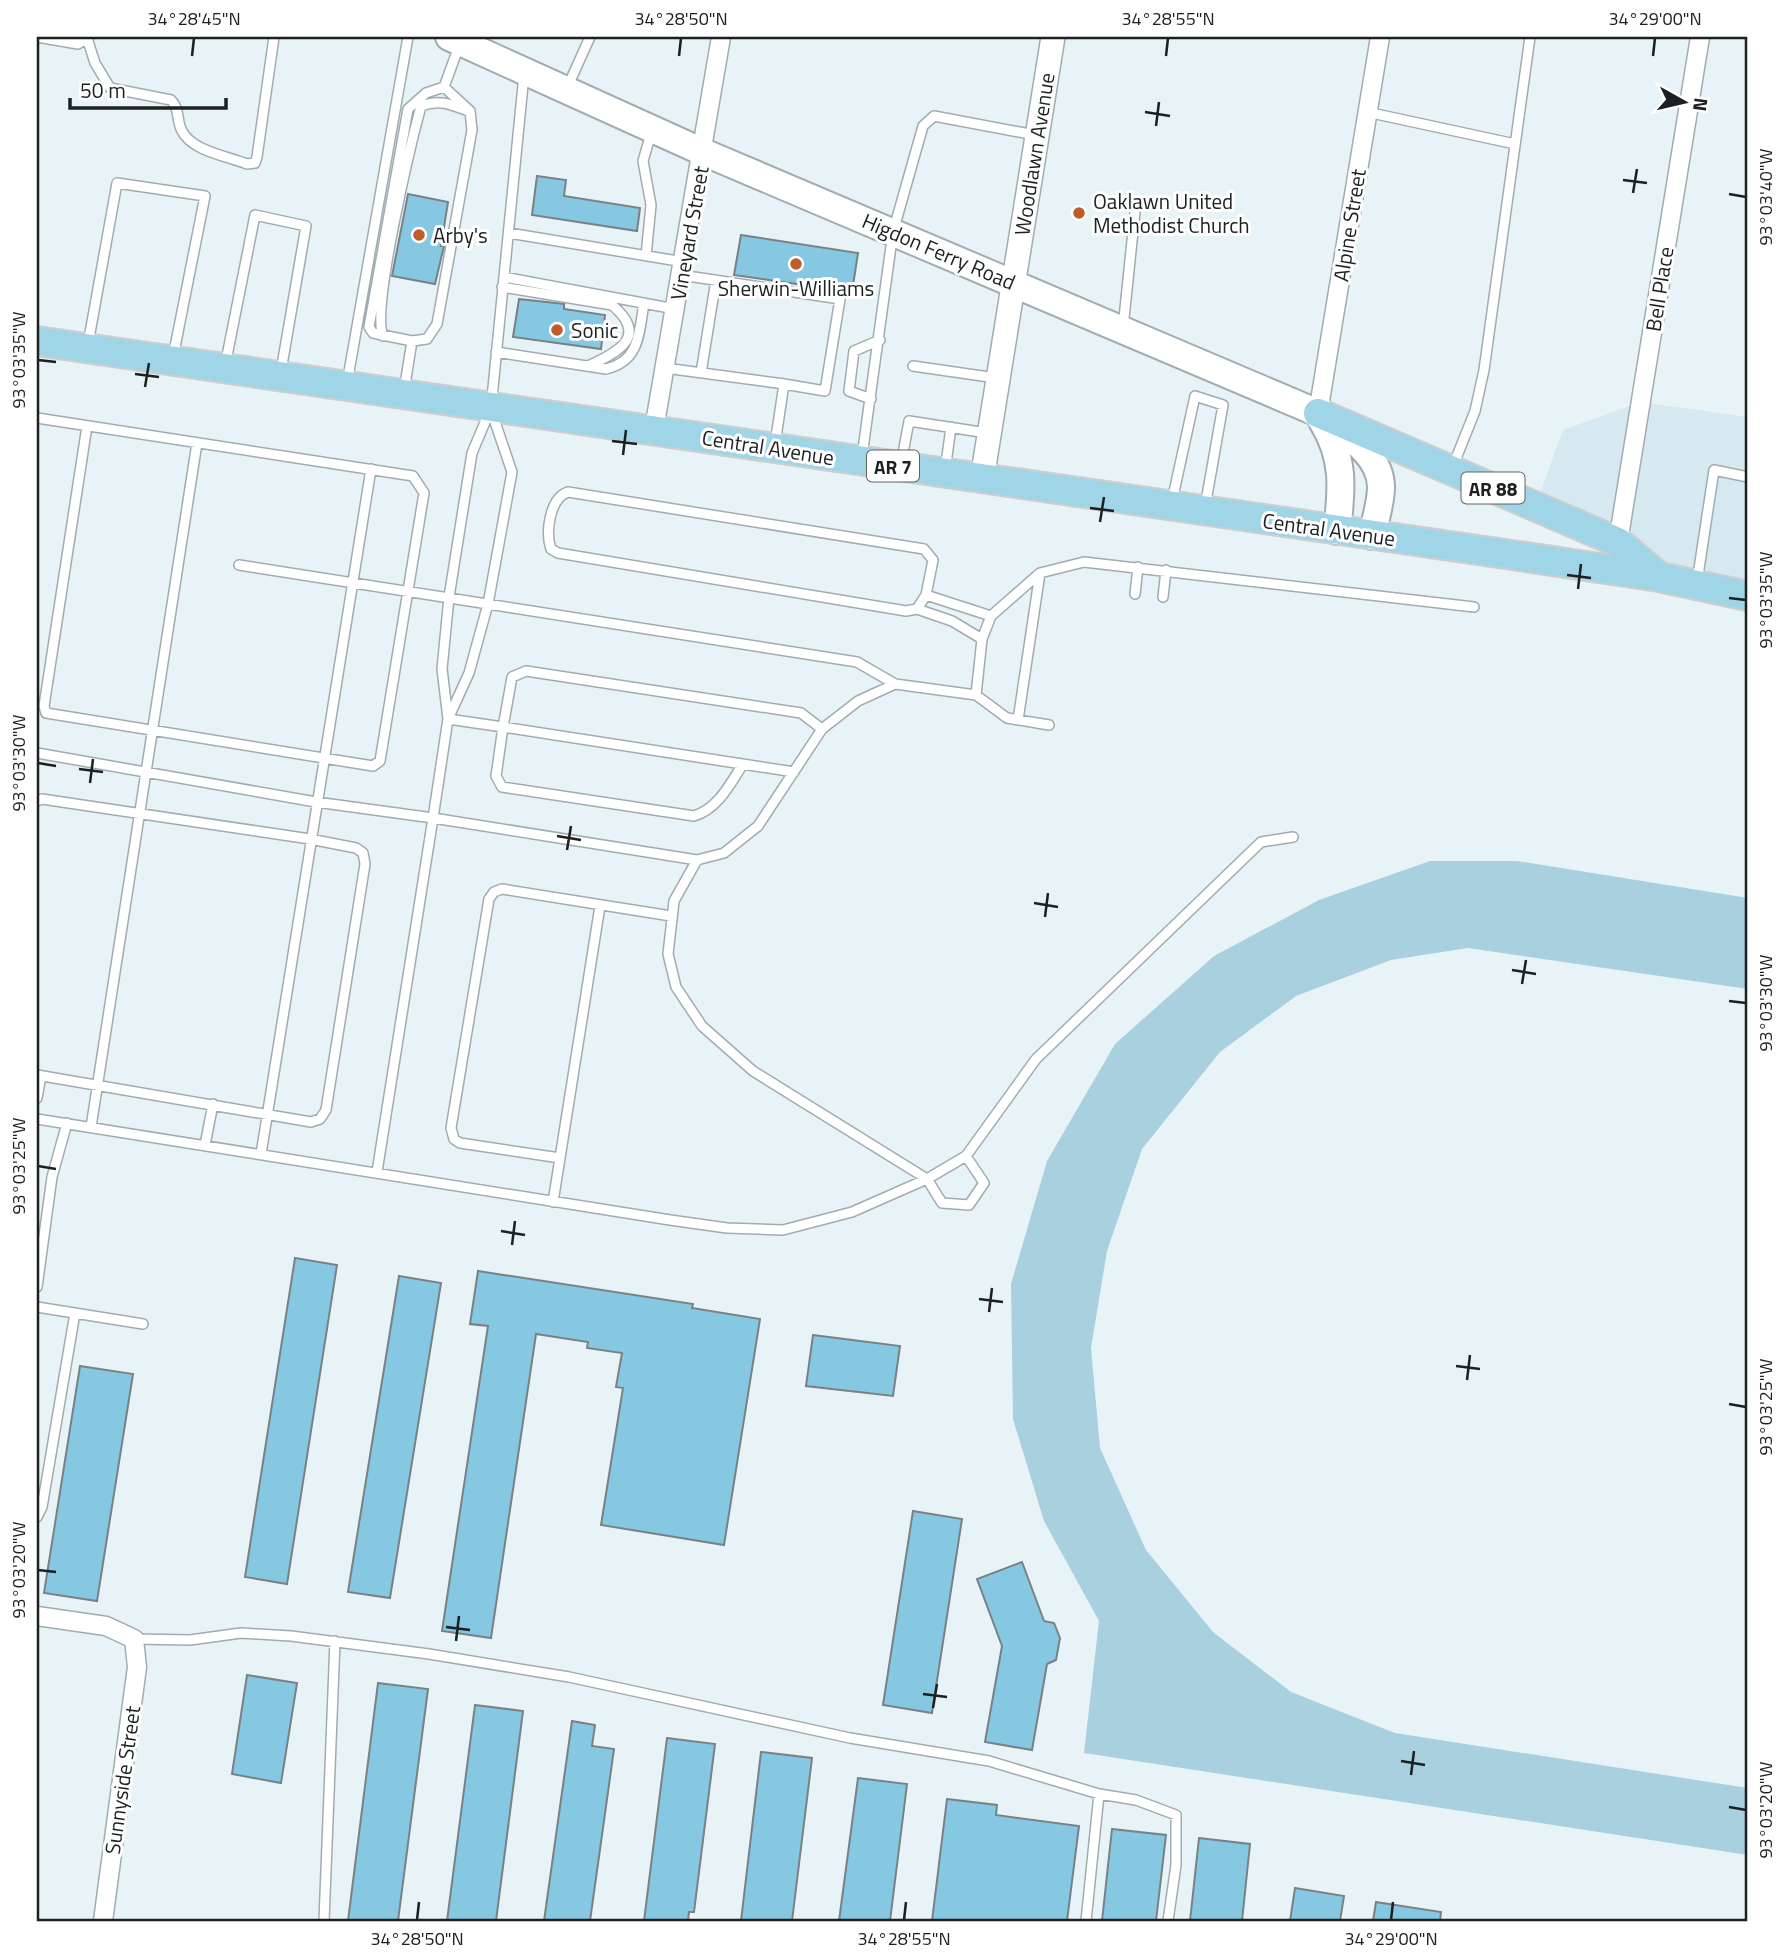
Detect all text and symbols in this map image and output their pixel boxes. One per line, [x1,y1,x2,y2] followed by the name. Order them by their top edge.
[147,5,241,32] text: 34°28'45"N
[634,5,728,32] text: 34°28'50"N
[1121,5,1215,32] text: 34°28'55"N
[1608,5,1702,32] text: 34°29'00"N
[70,66,226,110] scale bar
[1648,66,1718,136] north arrow
[1005,70,1063,238] street label: Woodlawn Avenue
[80,74,126,106] text: 50 m
[1686,96,1717,113] text: N
[1752,148,1779,245] text: 93°03'40"W
[661,163,717,303] street label: Vineyard Street
[1324,166,1374,284] street label: Alpine Street
[1093,185,1250,241] place label: Oaklawn United Methodist Church
[857,204,1021,298] street label: Higdon Ferry Road
[1071,205,1087,221] marker: Oaklawn United Methodist Church
[433,219,488,251] place label: Arby's
[411,227,427,243] marker: Arby's
[1637,244,1681,334] street label: Bell Place
[788,256,804,272] marker: Sherwin-Williams
[718,272,874,304] place label: Sherwin-Williams
[5,311,32,408] text: 93°03'35"W
[571,314,619,346] place label: Sonic
[549,322,565,338] marker: Sonic
[700,421,836,473] street label: Central Avenue
[867,450,919,481] road number: AR 7
[1462,472,1524,503] road number: AR 88
[1261,504,1397,554] street label: Central Avenue
[1752,551,1779,648] text: 93°03'35"W
[5,714,32,811] text: 93°03'30"W
[1752,954,1779,1051] text: 93°03'30"W
[5,1117,32,1214] text: 93°03'25"W
[1752,1358,1779,1455] text: 93°03'25"W
[5,1521,32,1618] text: 93°03'20"W
[96,1703,148,1856] street label: Sunnyside Street
[1752,1761,1779,1858] text: 93°03'20"W
[370,1925,464,1952] text: 34°28'50"N
[857,1925,951,1952] text: 34°28'55"N
[1344,1925,1438,1952] text: 34°29'00"N

